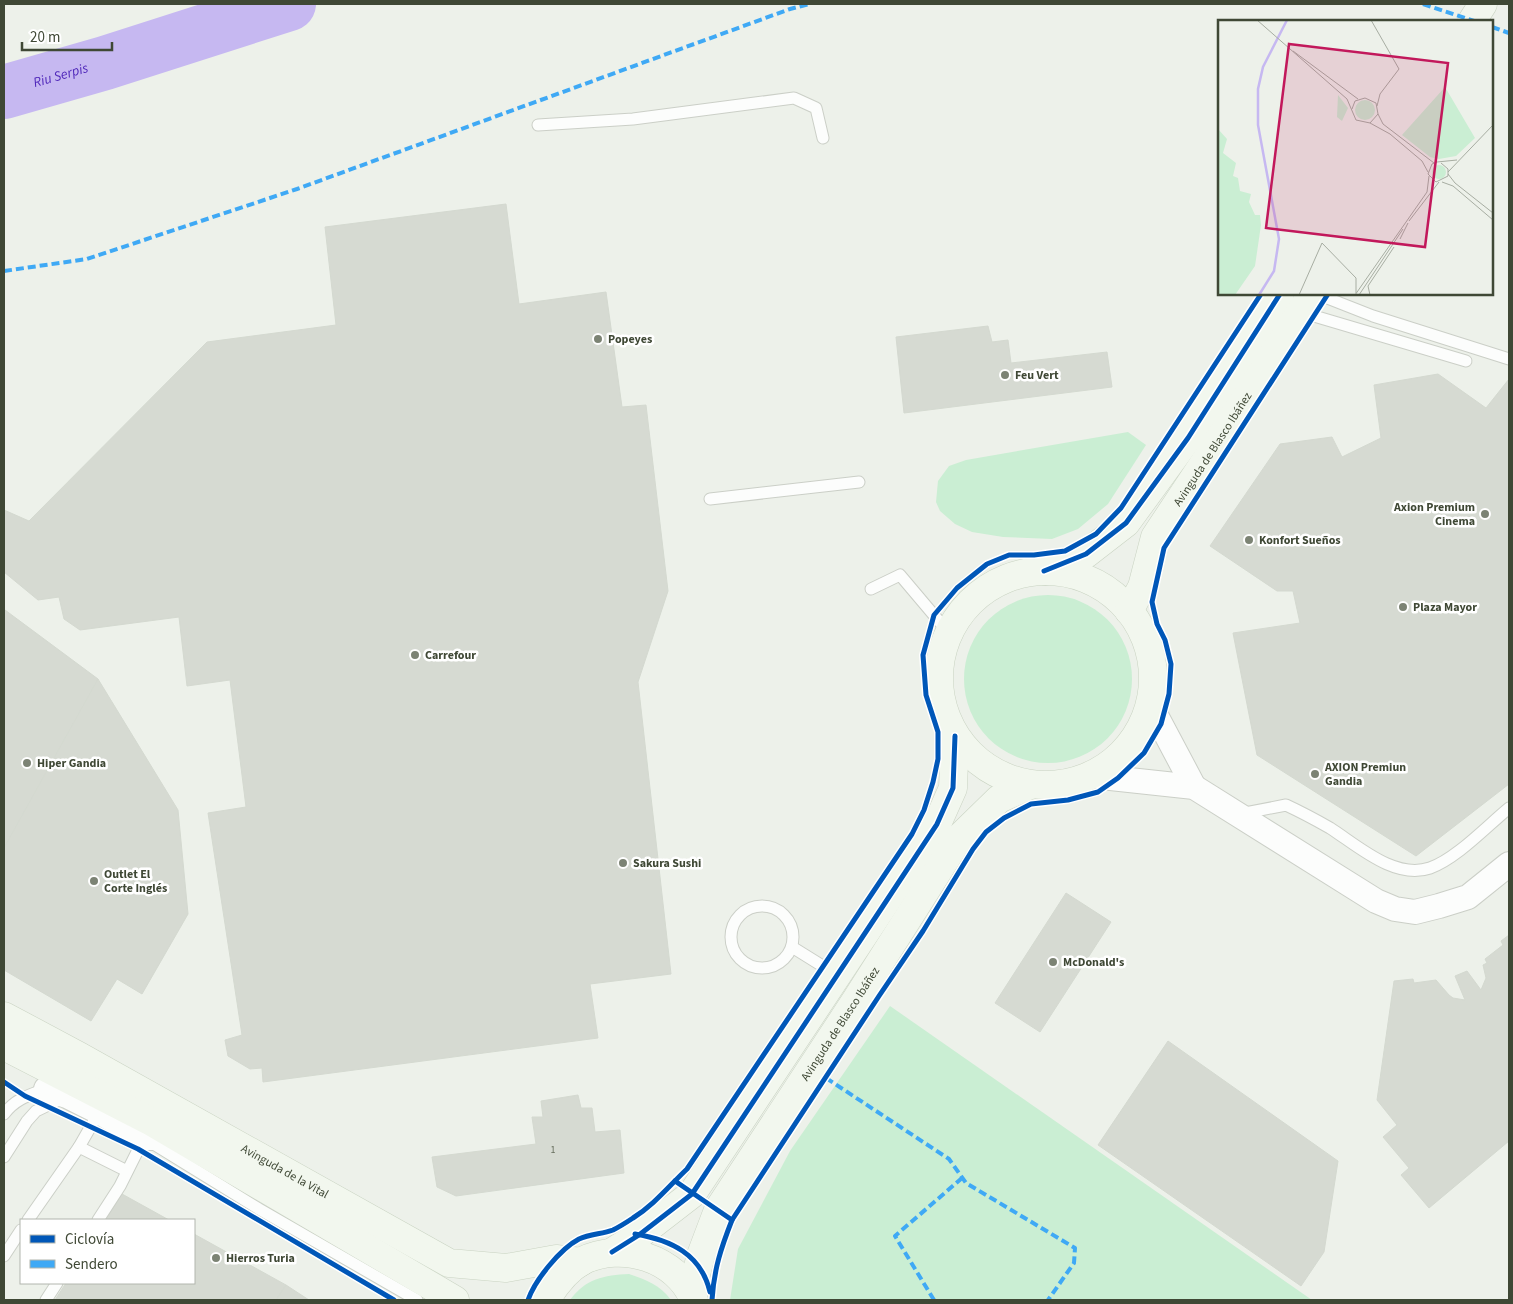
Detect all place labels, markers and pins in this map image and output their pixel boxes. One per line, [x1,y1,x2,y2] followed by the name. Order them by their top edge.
[608,331,652,348] place label: Popeyes
[592,333,604,345] marker: Popeyes
[1015,367,1059,384] place label: Feu Vert
[999,369,1011,381] marker: Feu Vert
[1393,499,1475,530] place label: Axion Premium Cinema
[1479,508,1491,520] marker: Axion Premium Cinema
[1259,532,1341,549] place label: Konfort Sueños
[1243,534,1255,546] marker: Konfort Sueños
[1413,599,1477,616] place label: Plaza Mayor
[1397,601,1409,613] marker: Plaza Mayor
[425,647,476,664] place label: Carrefour
[409,649,421,661] marker: Carrefour
[37,755,106,772] place label: Hiper Gandia
[21,757,33,769] marker: Hiper Gandia
[1324,759,1406,790] place label: AXION Premiun Gandia
[1309,768,1321,780] marker: AXION Premiun Gandia
[633,855,701,872] place label: Sakura Sushi
[617,857,629,869] marker: Sakura Sushi
[104,866,167,897] place label: Outlet El Corte Inglés
[88,875,100,887] marker: Outlet El Corte Inglés
[1063,954,1124,971] place label: McDonald's
[1047,956,1059,968] marker: McDonald's
[226,1250,295,1267] place label: Hierros Turia
[210,1252,222,1264] marker: Hierros Turia

